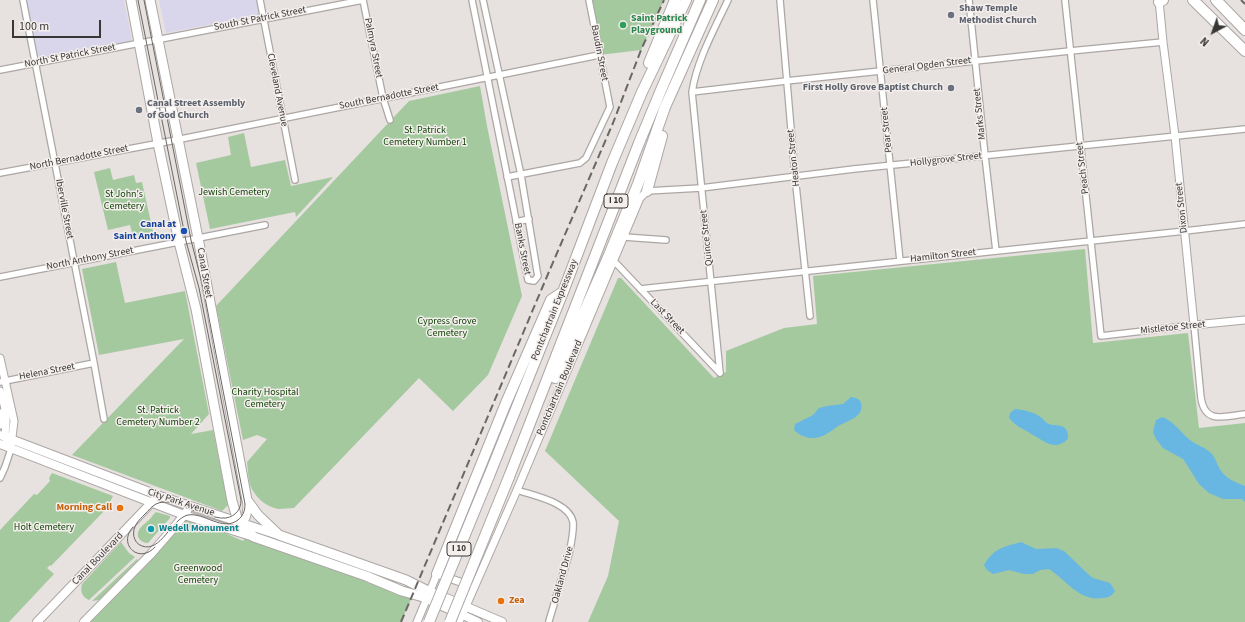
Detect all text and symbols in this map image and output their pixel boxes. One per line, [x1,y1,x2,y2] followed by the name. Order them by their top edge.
[959,3,1037,26] place label: Shaw Temple Methodist Church
[213,4,307,34] street label: South St Patrick Street
[946,10,956,20] marker: Shaw Temple Methodist Church
[14,12,103,38] scale bar
[1193,12,1233,52] north arrow
[631,13,688,36] place label: Saint Patrick Playground
[361,17,385,79] street label: Palmyra Street
[19,18,49,35] text: 100 m
[618,20,628,30] marker: Saint Patrick Playground
[588,24,610,82] street label: Baudin Street
[1197,33,1212,50] text: N
[23,41,117,71] street label: North St Patrick Street
[264,52,290,128] street label: Cleveland Avenue
[882,55,972,77] street label: General Ogden Street
[338,81,440,113] street label: South Bernadotte Street
[803,82,943,94] place label: First Holly Grove Baptist Church
[946,83,956,93] marker: First Holly Grove Baptist Church
[971,88,989,140] street label: Marks Street
[147,98,245,122] place label: Canal Street Assembly of God Church
[134,105,144,115] marker: Canal Street Assembly of God Church
[879,107,895,153] street label: Pear Street
[383,125,467,148] park label: St. Patrick Cemetery Number 1
[785,129,803,187] street label: Heaton Street
[1074,141,1092,195] street label: Peach Street
[29,143,129,173] street label: North Bernadotte Street
[909,150,983,170] street label: Hollygrove Street
[52,178,76,240] street label: Iberville Street
[1173,182,1191,234] street label: Dixon Street
[198,187,270,199] park label: Jewish Cemetery
[104,189,144,212] park label: St John's Cemetery
[604,194,628,208] road number: I 10
[698,209,716,267] street label: Quince Street
[113,219,176,242] place label: Canal at Saint Anthony
[511,222,533,276] street label: Banks Street
[179,226,189,236] marker: Canal at Saint Anthony
[45,245,135,273] street label: North Anthony Street
[194,247,214,299] street label: Canal Street
[910,247,976,265] street label: Hamilton Street
[529,258,581,362] street label: Pontchartrain Expressway
[647,297,687,337] street label: Last Street
[417,316,477,340] park label: Cypress Grove Cemetery
[1140,319,1206,337] street label: Mistletoe Street
[534,339,586,437] street label: Pontchartrain Boulevard
[18,361,76,383] street label: Helena Street
[231,387,299,410] park label: Charity Hospital Cemetery
[116,405,200,428] park label: St. Patrick Cemetery Number 2
[146,487,216,519] street label: City Park Avenue
[57,502,112,514] place label: Morning Call
[115,503,125,513] marker: Morning Call
[14,522,74,534] park label: Holt Cemetery
[159,523,239,535] place label: Wedell Monument
[146,524,156,534] marker: Wedell Monument
[70,530,126,588] street label: Canal Boulevard
[447,542,471,556] road number: I 10
[550,545,576,605] street label: Oakland Drive
[174,563,222,586] park label: Greenwood Cemetery
[509,595,525,607] place label: Zea
[496,596,506,606] marker: Zea

